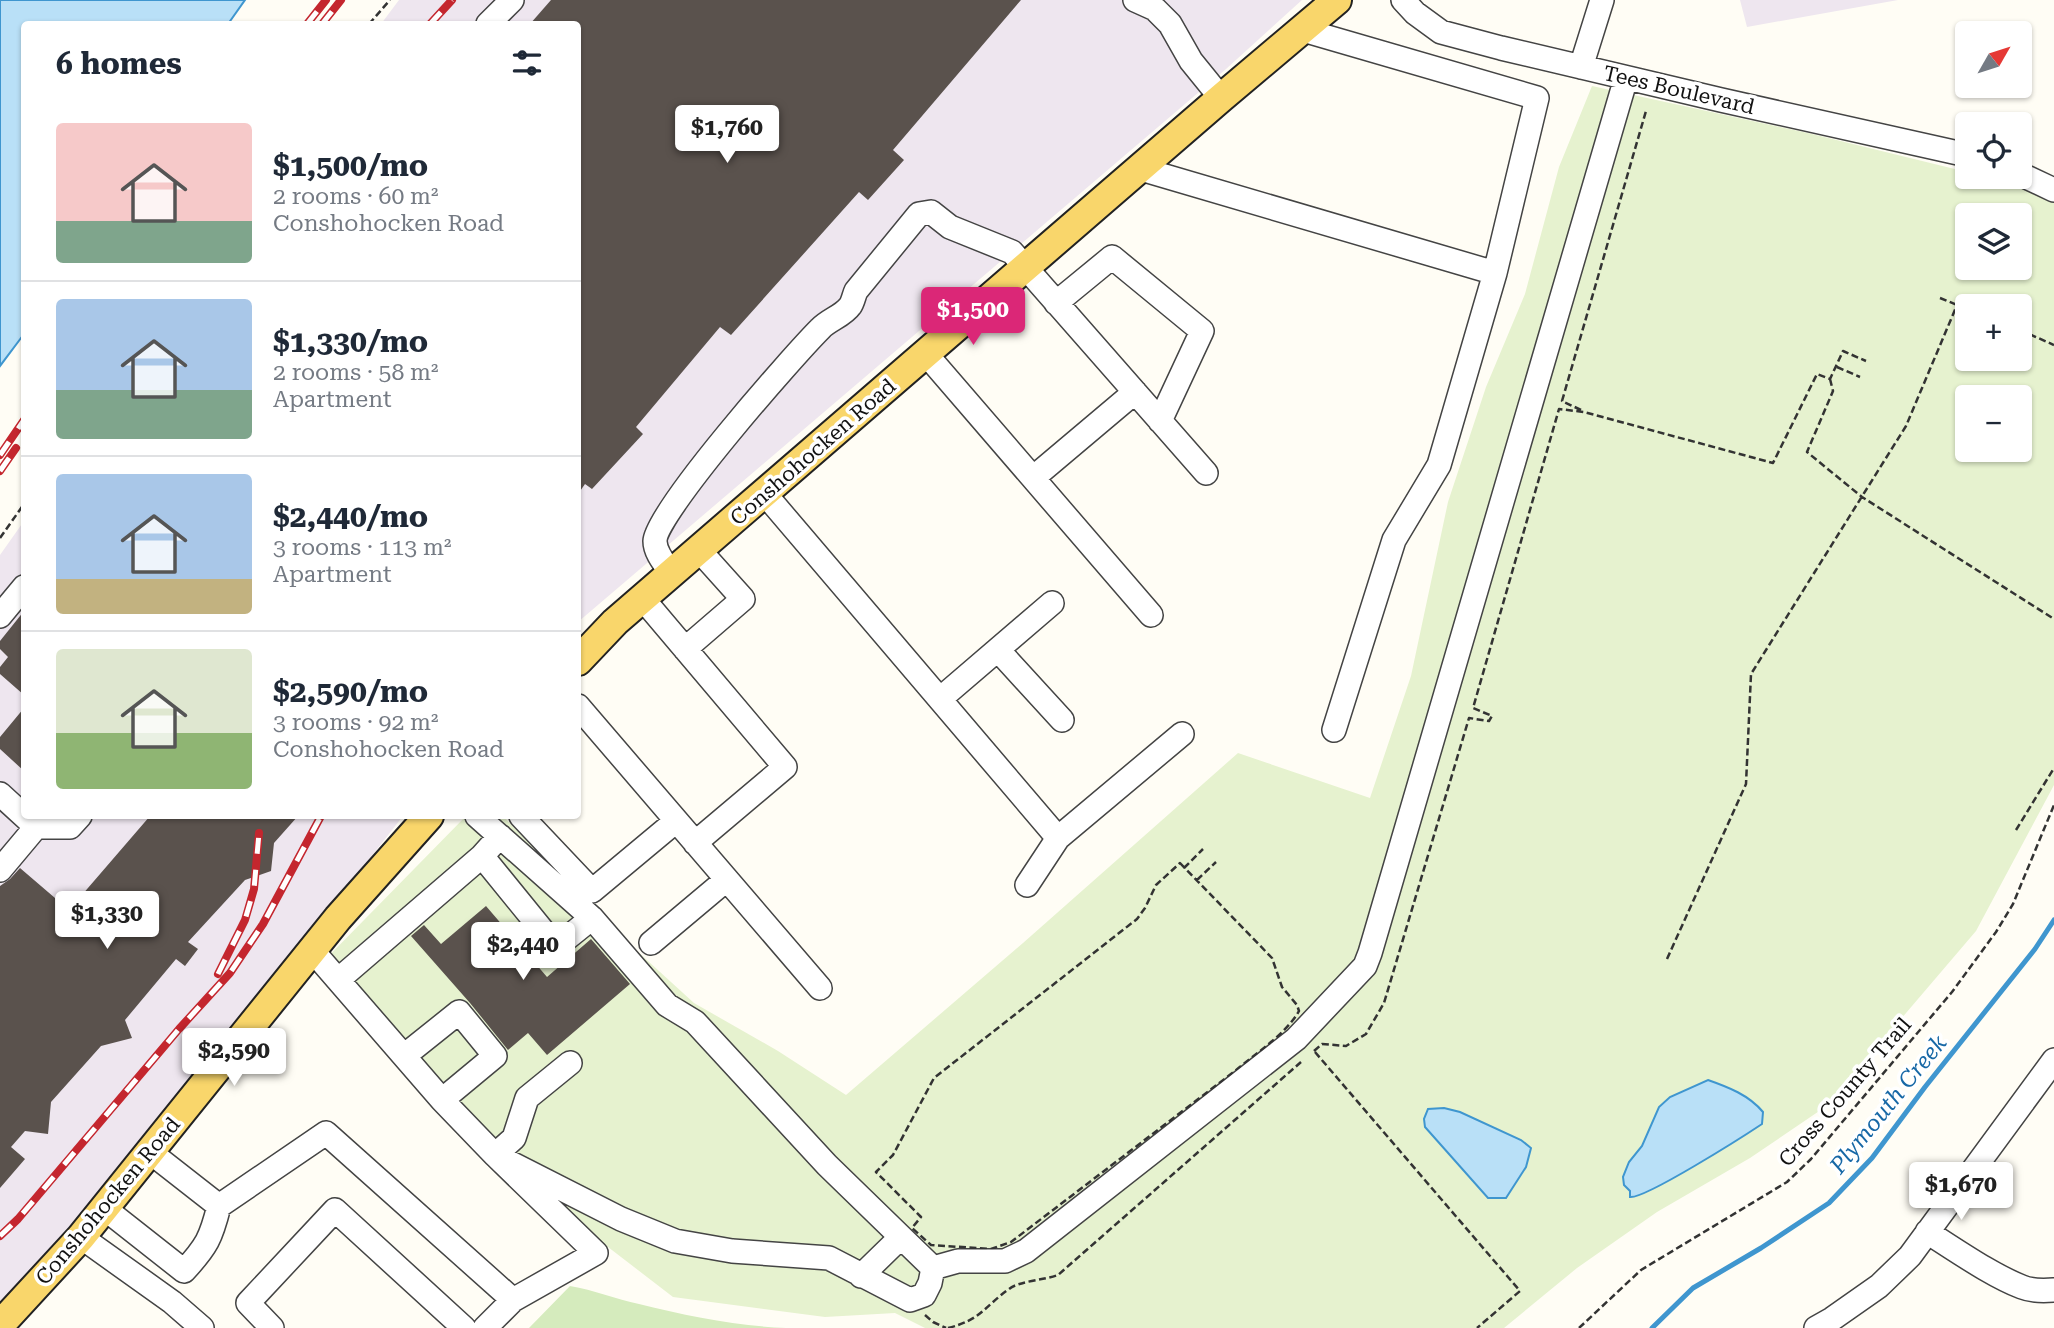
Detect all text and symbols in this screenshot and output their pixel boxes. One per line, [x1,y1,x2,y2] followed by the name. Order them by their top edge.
[1955,21,2032,98] north arrow
[1955,21,2032,462] map controls
[508,44,546,82] icon: filters
[56,46,182,81] text: 6 homes
[1601,61,1757,119] street label: Tees Boulevard
[670,106,784,165] pin: $1,760
[1955,112,2032,189] button: locate
[691,114,763,141] text: $1,760
[273,148,428,183] text: $1,500/mo
[112,151,196,235] icon: home
[273,183,439,210] text: 2 rooms · 60 m²
[1955,203,2032,280] button: layers
[273,210,504,237] text: Conshohocken Road
[916,288,1030,347] pin: $1,500
[1955,294,2032,371] button: +
[937,296,1009,323] text: $1,500
[273,324,428,359] text: $1,330/mo
[112,327,196,411] icon: home
[273,359,439,386] text: 2 rooms · 58 m²
[726,373,901,530] street label: Conshohocken Road
[1955,385,2032,462] button: −
[273,386,392,413] text: Apartment
[273,499,428,534] text: $2,440/mo
[112,502,196,586] icon: home
[273,534,451,561] text: 3 rooms · 113 m²
[273,561,392,588] text: Apartment
[273,674,428,709] text: $2,590/mo
[112,677,196,761] icon: home
[273,709,439,736] text: 3 rooms · 92 m²
[273,736,504,763] text: Conshohocken Road
[50,892,164,951] pin: $1,330
[71,900,143,927] text: $1,330
[466,922,580,982] pin: $2,440
[487,931,559,958] text: $2,440
[1774,1012,1916,1171] street label: Cross County Trail
[177,1028,291,1088] pin: $2,590
[1824,1029,1953,1180] water label: Plymouth Creek
[198,1037,270,1064] text: $2,590
[31,1112,185,1289] street label: Conshohocken Road
[1904,1162,2018,1222] pin: $1,670
[1925,1171,1997,1198] text: $1,670

